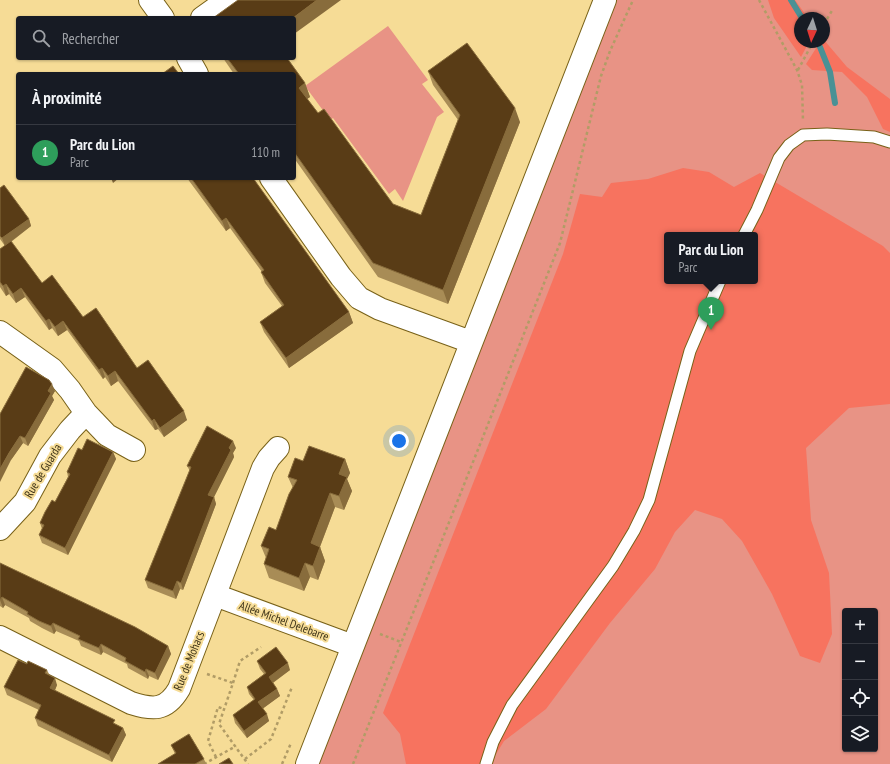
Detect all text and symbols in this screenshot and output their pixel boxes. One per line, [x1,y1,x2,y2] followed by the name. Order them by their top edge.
[794,12,830,48] north arrow
[16,16,296,60] search box
[30,27,52,49] icon: search
[62,29,119,48] text: Rechercher
[32,87,102,109] text: À proximité
[70,135,135,154] text: Parc du Lion
[42,144,48,161] text: 1
[251,144,280,161] text: 110 m
[70,154,89,171] text: Parc
[664,232,758,284] popup
[678,240,744,259] text: Parc du Lion
[678,259,697,276] text: Parc
[698,297,724,330] pin: 1
[389,431,409,451] your location
[21,441,65,500] street label: Rue de Guarda
[237,597,331,644] street label: Allée Michel Delebarre
[842,608,878,752] map controls
[842,608,878,644] button: +
[170,629,207,693] street label: Rue de Mohacs
[842,644,878,680] button: −
[842,680,878,716] button: locate
[842,716,878,752] button: layers

